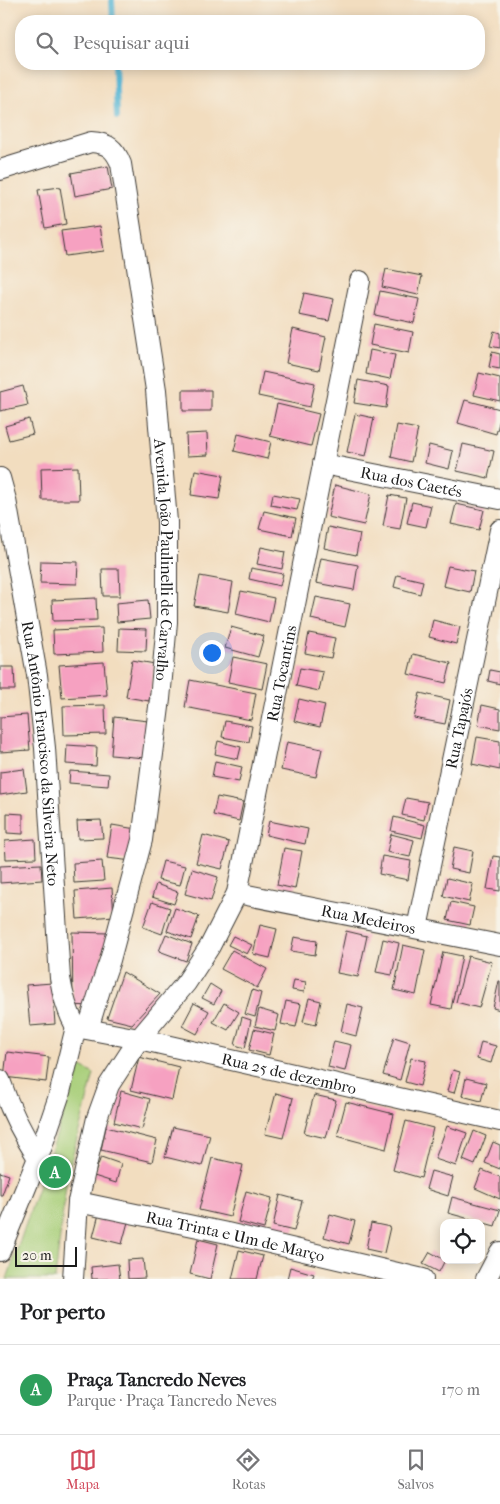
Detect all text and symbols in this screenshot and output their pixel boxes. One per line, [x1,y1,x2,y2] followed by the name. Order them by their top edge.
[15,15,485,70] search box
[33,29,61,57] icon: search
[73,32,190,54] text: Pesquisar aqui
[150,437,176,682] street label: Avenida João Paulinelli de Carvalho
[359,463,464,501] street label: Rua dos Caetés
[18,619,63,887] street label: Rua Antônio Francisco da Silveira Neto
[263,624,301,723] street label: Rua Tocantins
[199,640,225,666] your location
[441,686,477,771] street label: Rua Tapajós
[320,901,417,938] street label: Rua Medeiros
[220,1049,358,1098] street label: Rua 25 de dezembro
[39,1153,71,1191] pin: A
[144,1207,327,1266] street label: Rua Trinta e Um de Março
[440,1219,485,1264] map controls
[440,1219,485,1264] button: locate
[15,1244,78,1267] scale bar
[22,1247,52,1264] text: 20 m
[20,1300,105,1324] text: Por perto
[67,1369,246,1391] text: Praça Tancredo Neves
[31,1380,41,1399] text: A
[441,1380,480,1399] text: 170 m
[67,1391,277,1410] text: Parque · Praça Tancredo Neves
[66,1446,99,1493] tab: Mapa
[232,1446,265,1493] tab: Rotas
[398,1446,434,1493] tab: Salvos

